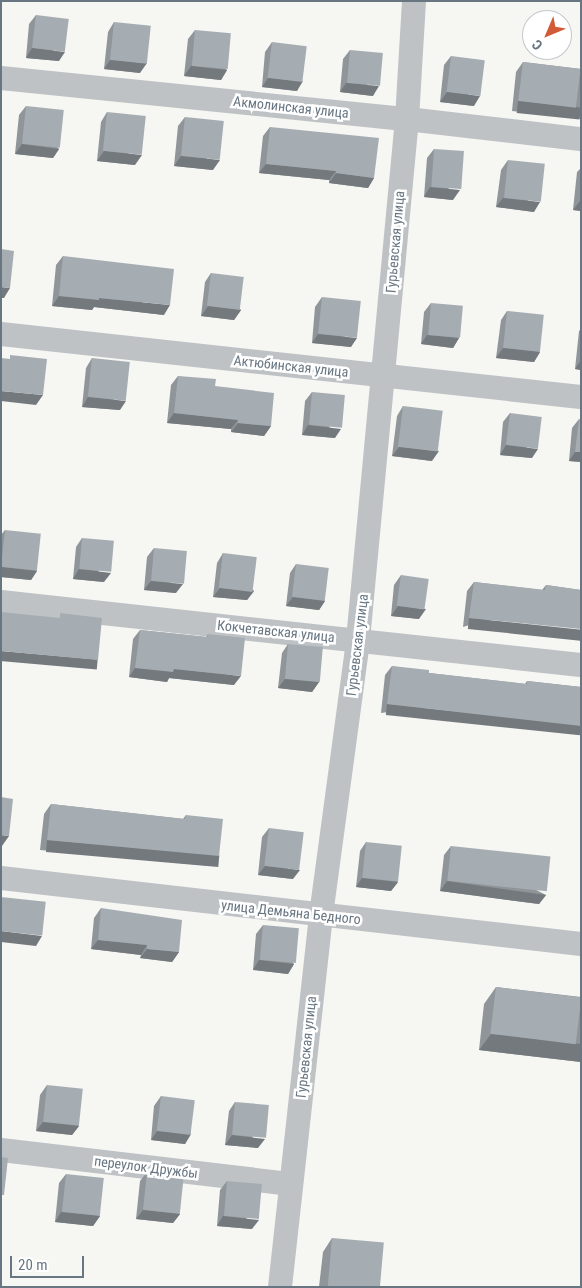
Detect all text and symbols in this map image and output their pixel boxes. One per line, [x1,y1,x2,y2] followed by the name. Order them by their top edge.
[522,10,572,60] north arrow
[529,36,546,53] text: С
[232,93,350,121] street label: Акмолинская улица
[382,190,408,294] street label: Гурьевская улица
[233,352,349,380] street label: Актюбинская улица
[342,593,372,697] street label: Гурьевская улица
[216,616,336,646] street label: Кокчетавская улица
[220,896,362,928] street label: улица Демьяна Бедного
[292,995,320,1099] street label: Гурьевская улица
[93,1152,199,1182] street label: переулок Дружбы
[12,1246,86,1278] scale bar
[18,1256,48,1274] text: 20 m

